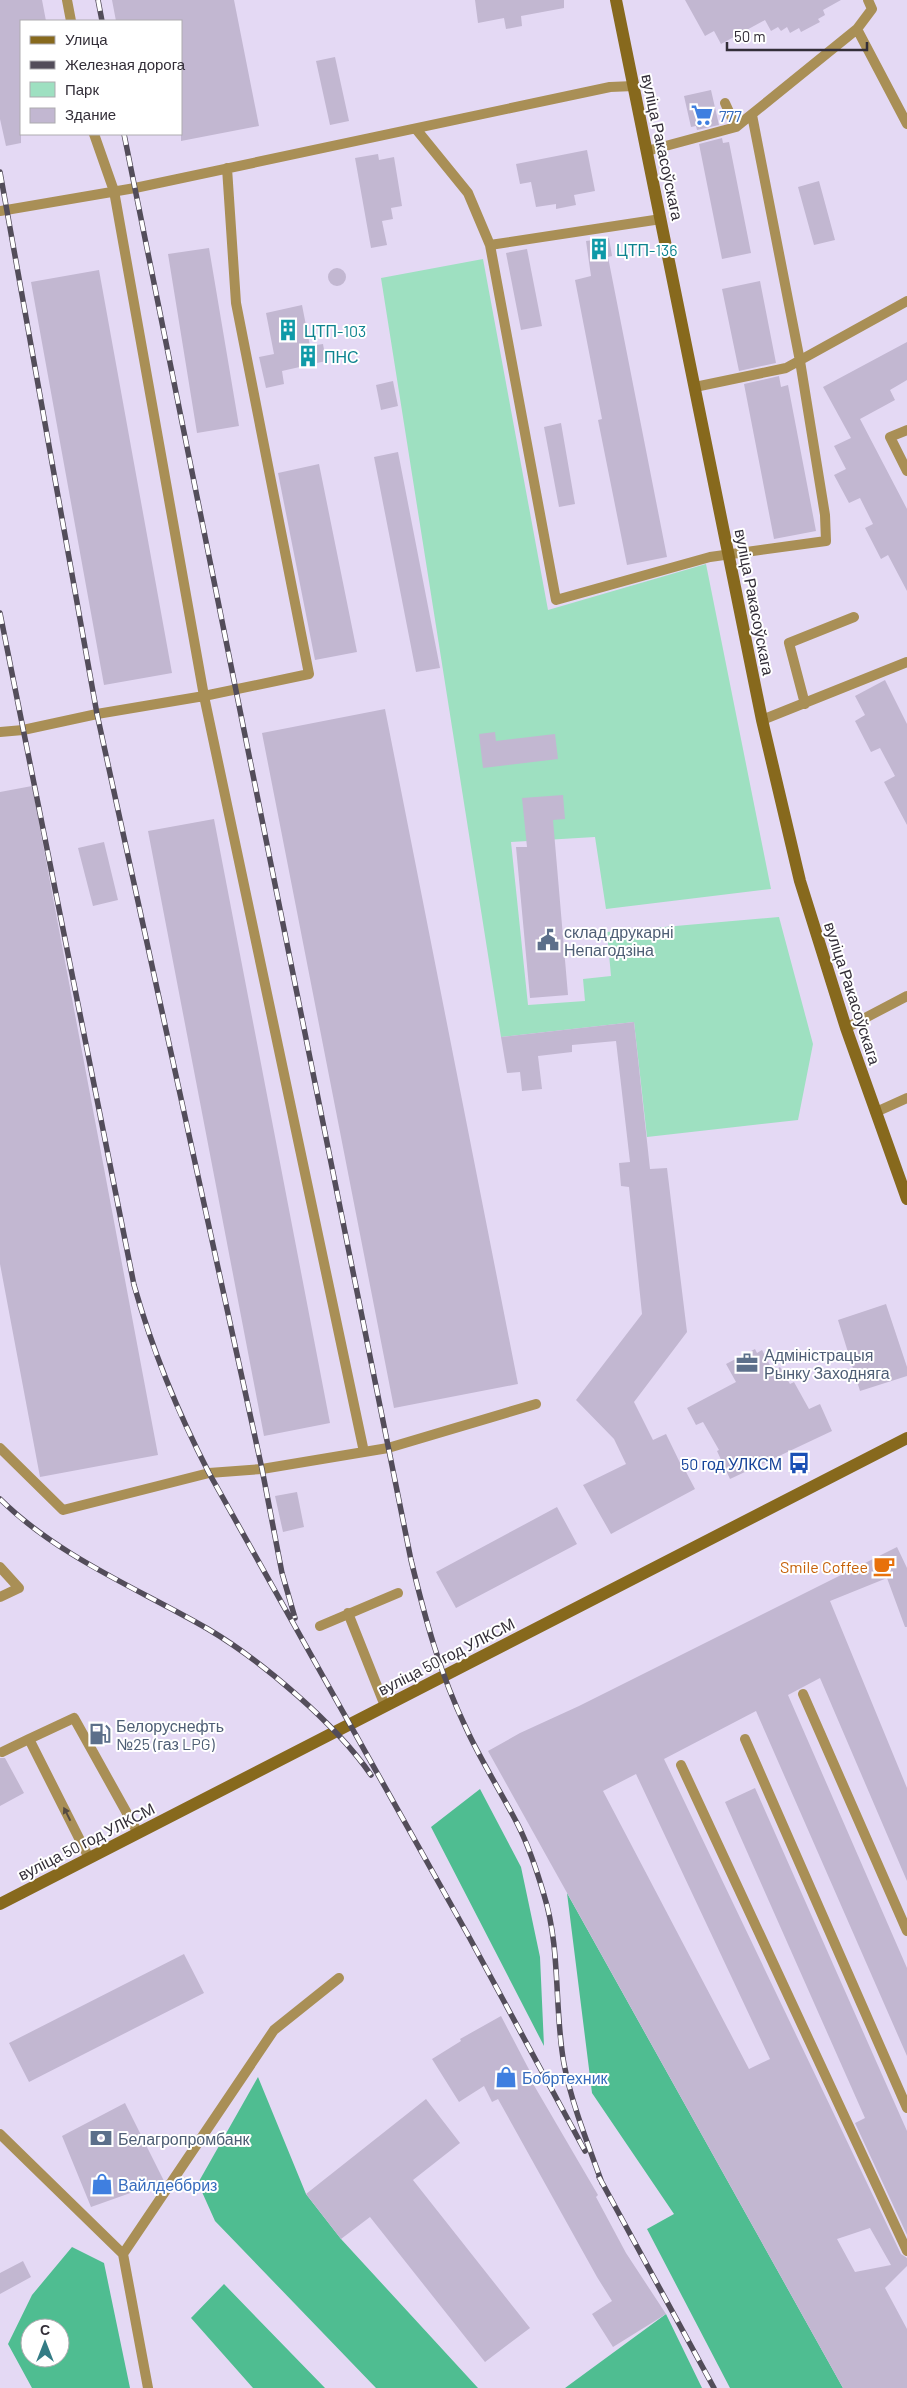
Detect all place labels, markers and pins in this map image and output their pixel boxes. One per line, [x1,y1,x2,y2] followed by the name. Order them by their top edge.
[689,102,715,128] supermarket icon: 777
[719,106,742,125] place label: 777
[586,236,612,262] building icon: ЦТП-136
[616,240,678,259] place label: ЦТП-136
[275,317,301,343] building icon: ЦТП-103
[304,321,366,340] place label: ЦТП-103
[295,343,321,369] building icon: ПНС
[324,347,359,366] place label: ПНС
[564,922,674,959] place label: склад друкарні Непагодзіна
[535,927,561,953] public building icon: склад друкарні Непагодзіна
[764,1345,890,1382] place label: Адміністрацыя Рынку Заходняга
[734,1350,760,1376] office icon: Адміністрацыя Рынку Заходняга
[786,1450,812,1476] bus stop icon: 50 год УЛКСМ
[681,1454,782,1473] place label: 50 год УЛКСМ
[871,1553,897,1579] cafe icon: Smile Coffee
[780,1557,868,1576] place label: Smile Coffee
[116,1716,224,1753] place label: Белоруснефть №25 (газ LPG)
[87,1721,113,1747] fuel station icon: Белоруснефть №25 (газ LPG)
[493,2064,519,2090] shop icon: Бобртехник
[522,2068,609,2087] place label: Бобртехник
[88,2125,114,2151] bank icon: Белагропромбанк
[118,2129,251,2148] place label: Белагропромбанк
[89,2171,115,2197] shop icon: Вайлдеббриз
[118,2175,217,2194] place label: Вайлдеббриз

